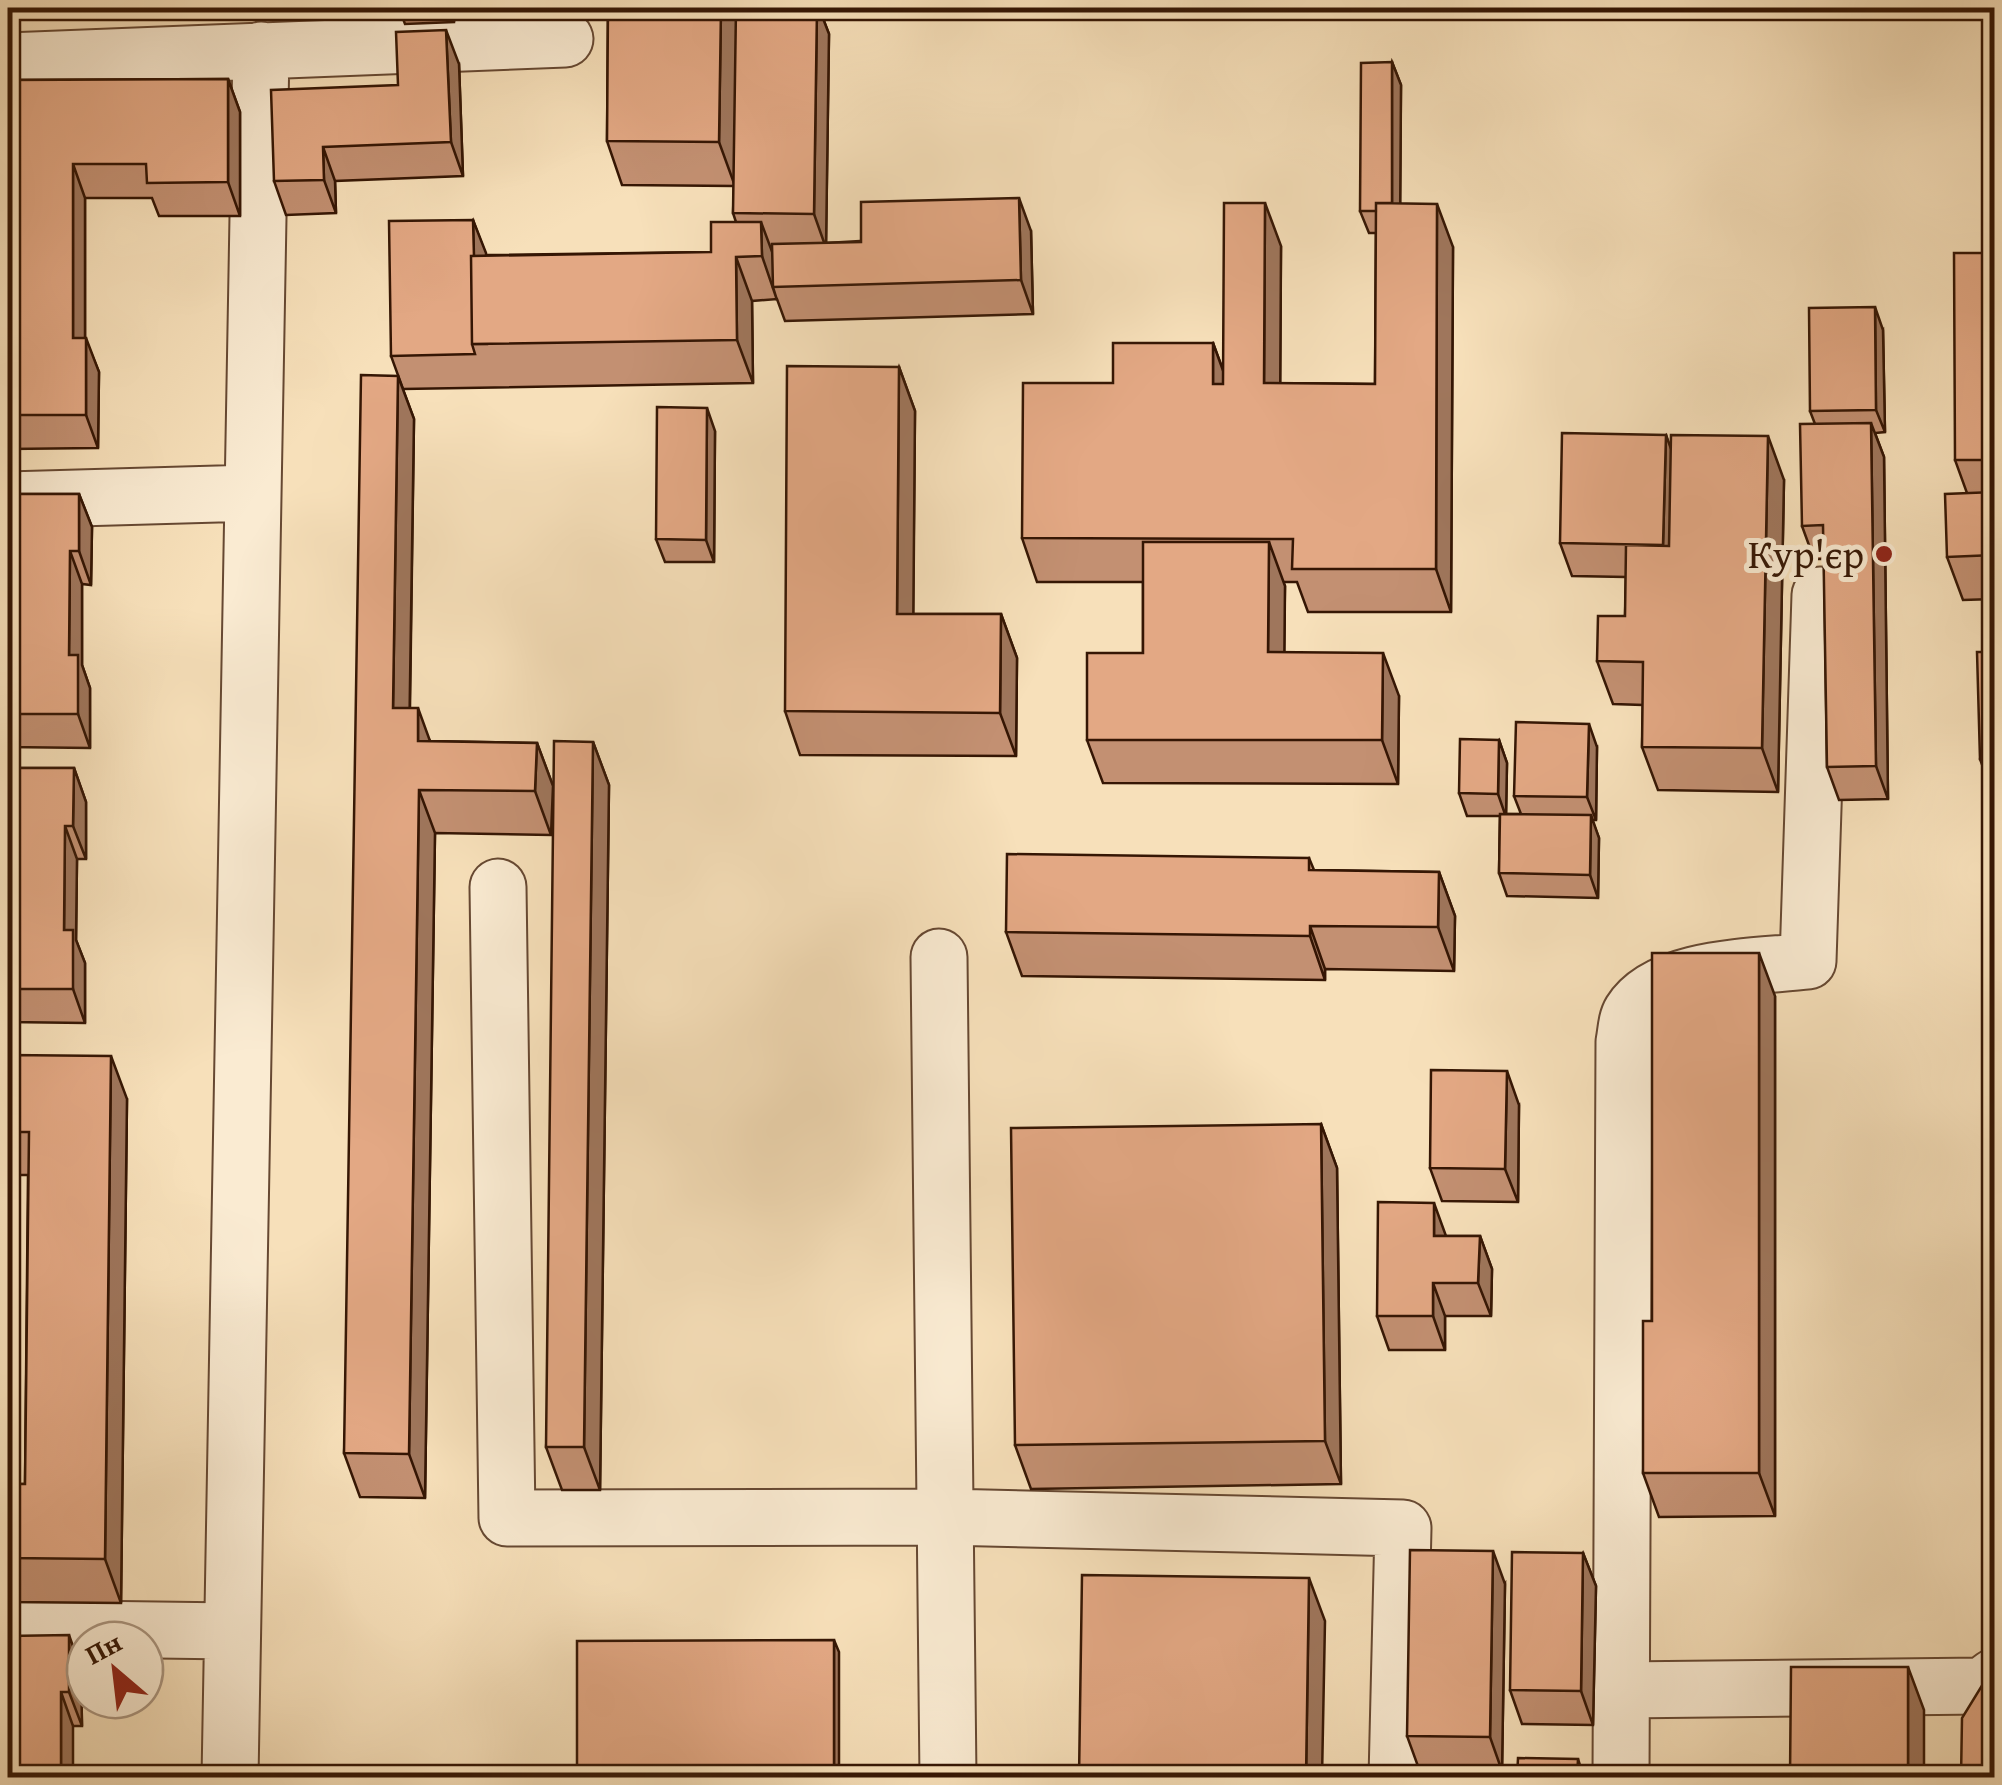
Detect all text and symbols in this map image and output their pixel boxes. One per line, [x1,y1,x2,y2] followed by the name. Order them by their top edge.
[1748,524,1864,583] place label: Кур'єр
[1873,543,1895,565] marker: Кур'єр
[65,1620,165,1720] north arrow
[78,1621,129,1674] text: Пн

